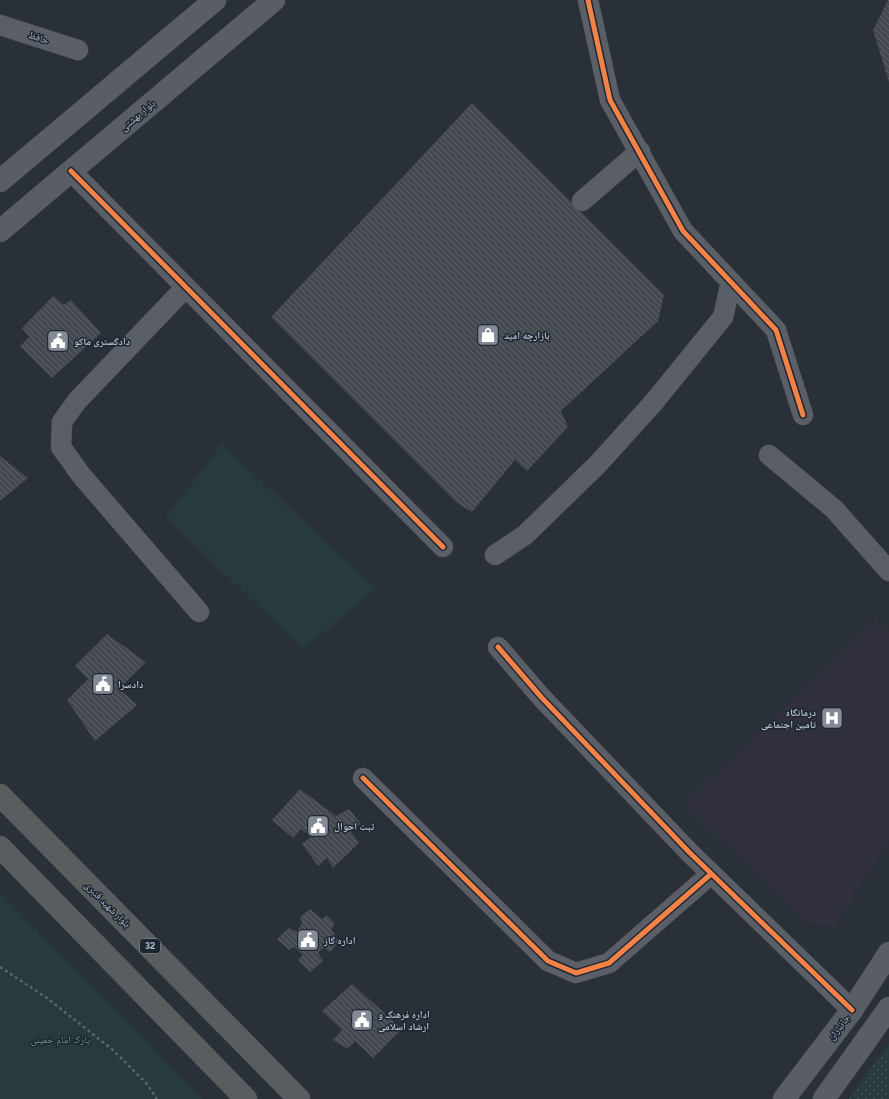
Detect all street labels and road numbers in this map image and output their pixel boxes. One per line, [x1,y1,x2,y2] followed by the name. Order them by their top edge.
[27,28,51,47] street label: حافظ
[117,97,158,134] street label: بلوار بهشتی
[82,879,134,930] street label: بلوار شهید قنبری
[140,939,160,953] road number: 32
[824,1011,853,1043] street label: جانبازان

